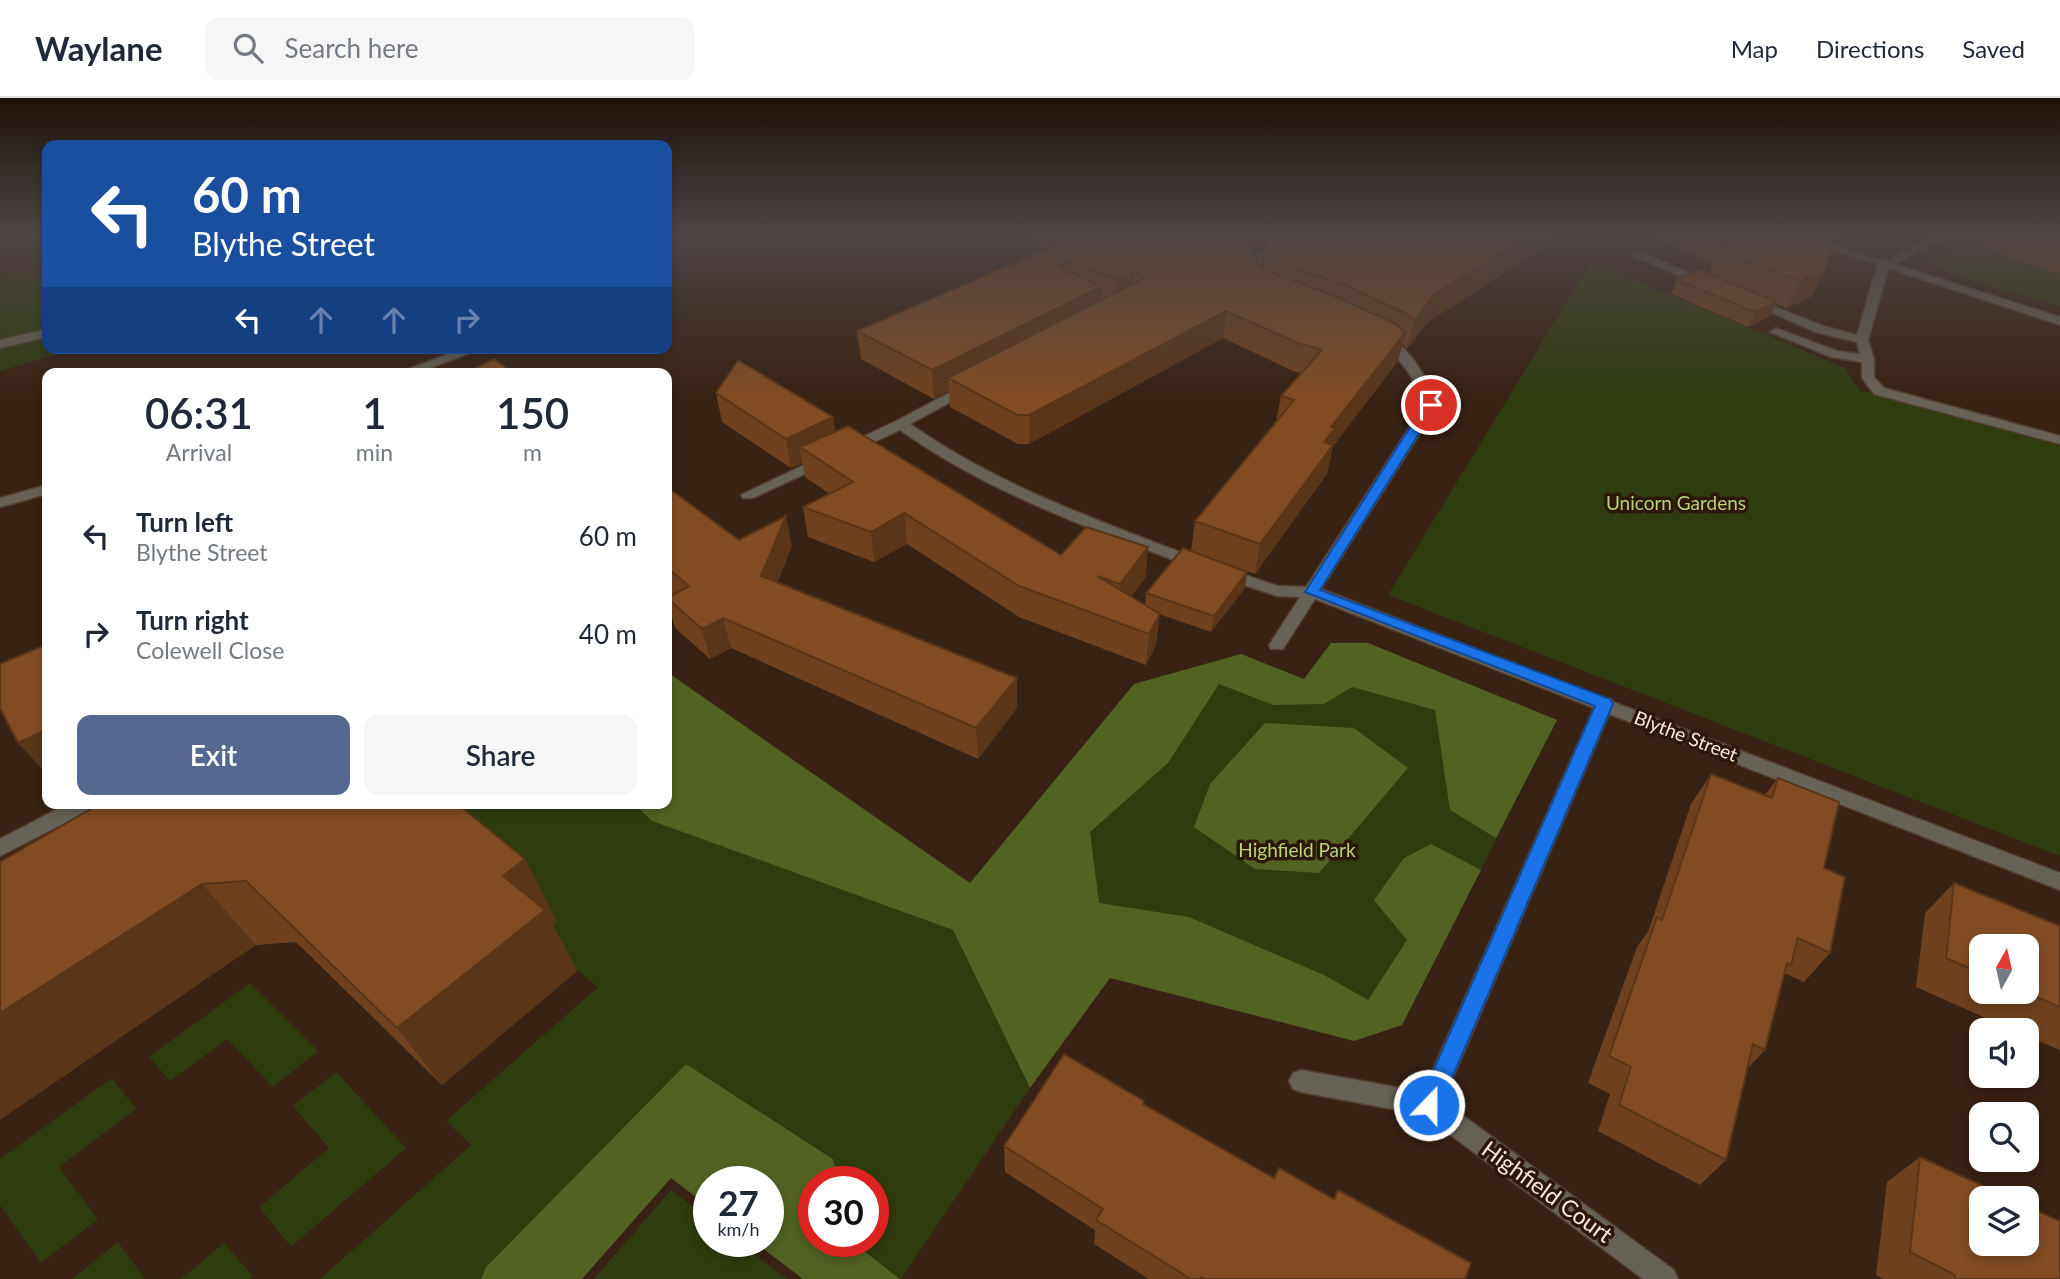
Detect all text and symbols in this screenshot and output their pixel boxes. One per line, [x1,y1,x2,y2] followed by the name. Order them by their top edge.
[205,17,695,80] search box
[35,28,163,68] text: Waylane
[229,29,267,67] icon: search
[285,32,419,64] text: Search here
[1731,34,1778,63] text: Map
[1816,34,1924,63] text: Directions
[1962,34,2025,63] text: Saved
[192,165,302,223] text: 60 m
[77,168,168,259] icon: left
[192,224,375,263] text: Blythe Street
[229,301,267,339] icon: left
[302,301,340,339] icon: ahead
[375,301,413,339] icon: ahead
[448,301,486,339] icon: right
[1401,375,1461,435] pin
[1412,386,1450,424] icon: arrive
[145,388,253,438] text: 06:31
[362,388,387,438] text: 1
[496,388,569,438] text: 150
[166,438,232,466] text: Arrival
[356,438,393,466] text: min
[523,438,542,466] text: m
[1606,491,1746,514] park label: Unicorn Gardens
[136,506,233,538] text: Turn left
[77,517,115,555] icon: left
[579,520,637,552] text: 60 m
[136,538,268,566] text: Blythe Street
[136,604,249,636] text: Turn right
[77,615,115,653] icon: right
[579,618,637,650] text: 40 m
[136,636,284,664] text: Colewell Close
[1631,705,1741,766] street label: Blythe Street
[77,715,350,795] button: Exit
[364,715,637,795] button: Share
[1238,838,1356,861] park label: Highfield Park
[1969,934,2039,1004] north arrow
[1969,934,2039,1256] map controls
[1969,1018,2039,1088] button: sound
[1392,1068,1466,1142] position arrow
[1969,1102,2039,1172] button: search
[1477,1134,1619,1248] street label: Highfield Court
[798,1166,889,1257] speed limit sign: 30
[718,1181,759,1223] text: 27
[1969,1186,2039,1256] button: layers
[717,1218,760,1240] text: km/h

